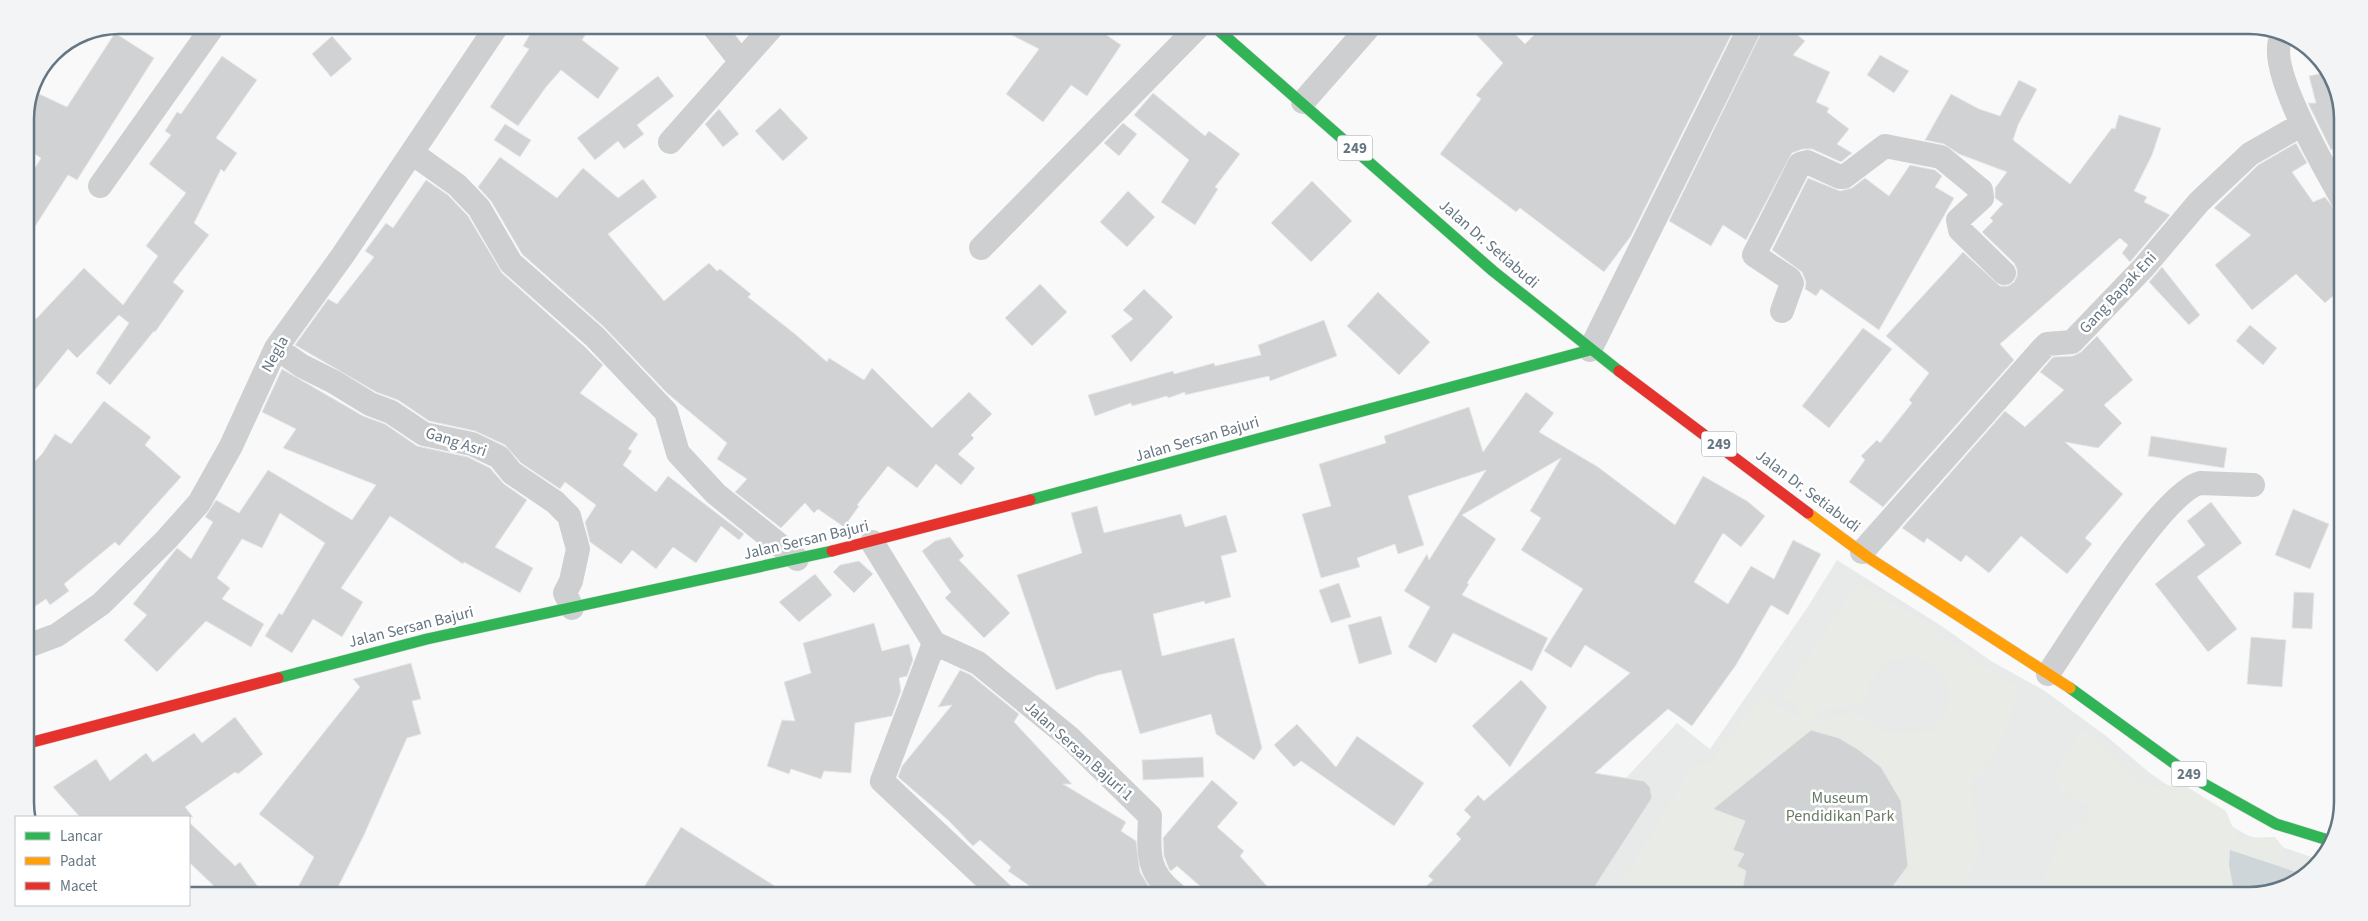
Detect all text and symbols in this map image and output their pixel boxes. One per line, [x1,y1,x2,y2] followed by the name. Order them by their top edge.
[1338,136,1372,160] road number: 249
[1434,194,1544,294] street label: Jalan Dr. Setiabudi
[2074,247,2162,339] street label: Gang Bapak Eni
[256,332,294,376] street label: Negla
[1132,411,1262,467] street label: Jalan Sersan Bajuri
[423,422,489,462] street label: Gang Asri
[1702,432,1736,456] road number: 249
[1751,444,1865,538] street label: Jalan Dr. Setiabudi
[741,515,871,565] street label: Jalan Sersan Bajuri
[346,601,476,653] street label: Jalan Sersan Bajuri
[1020,696,1138,806] street label: Jalan Sersan Bajuri 1
[2172,762,2206,786] road number: 249
[1786,787,1894,827] park label: Museum Pendidikan Park
[15,816,190,906] legend
[60,826,103,847] text: Lancar
[60,851,96,872] text: Padat
[60,876,97,897] text: Macet

